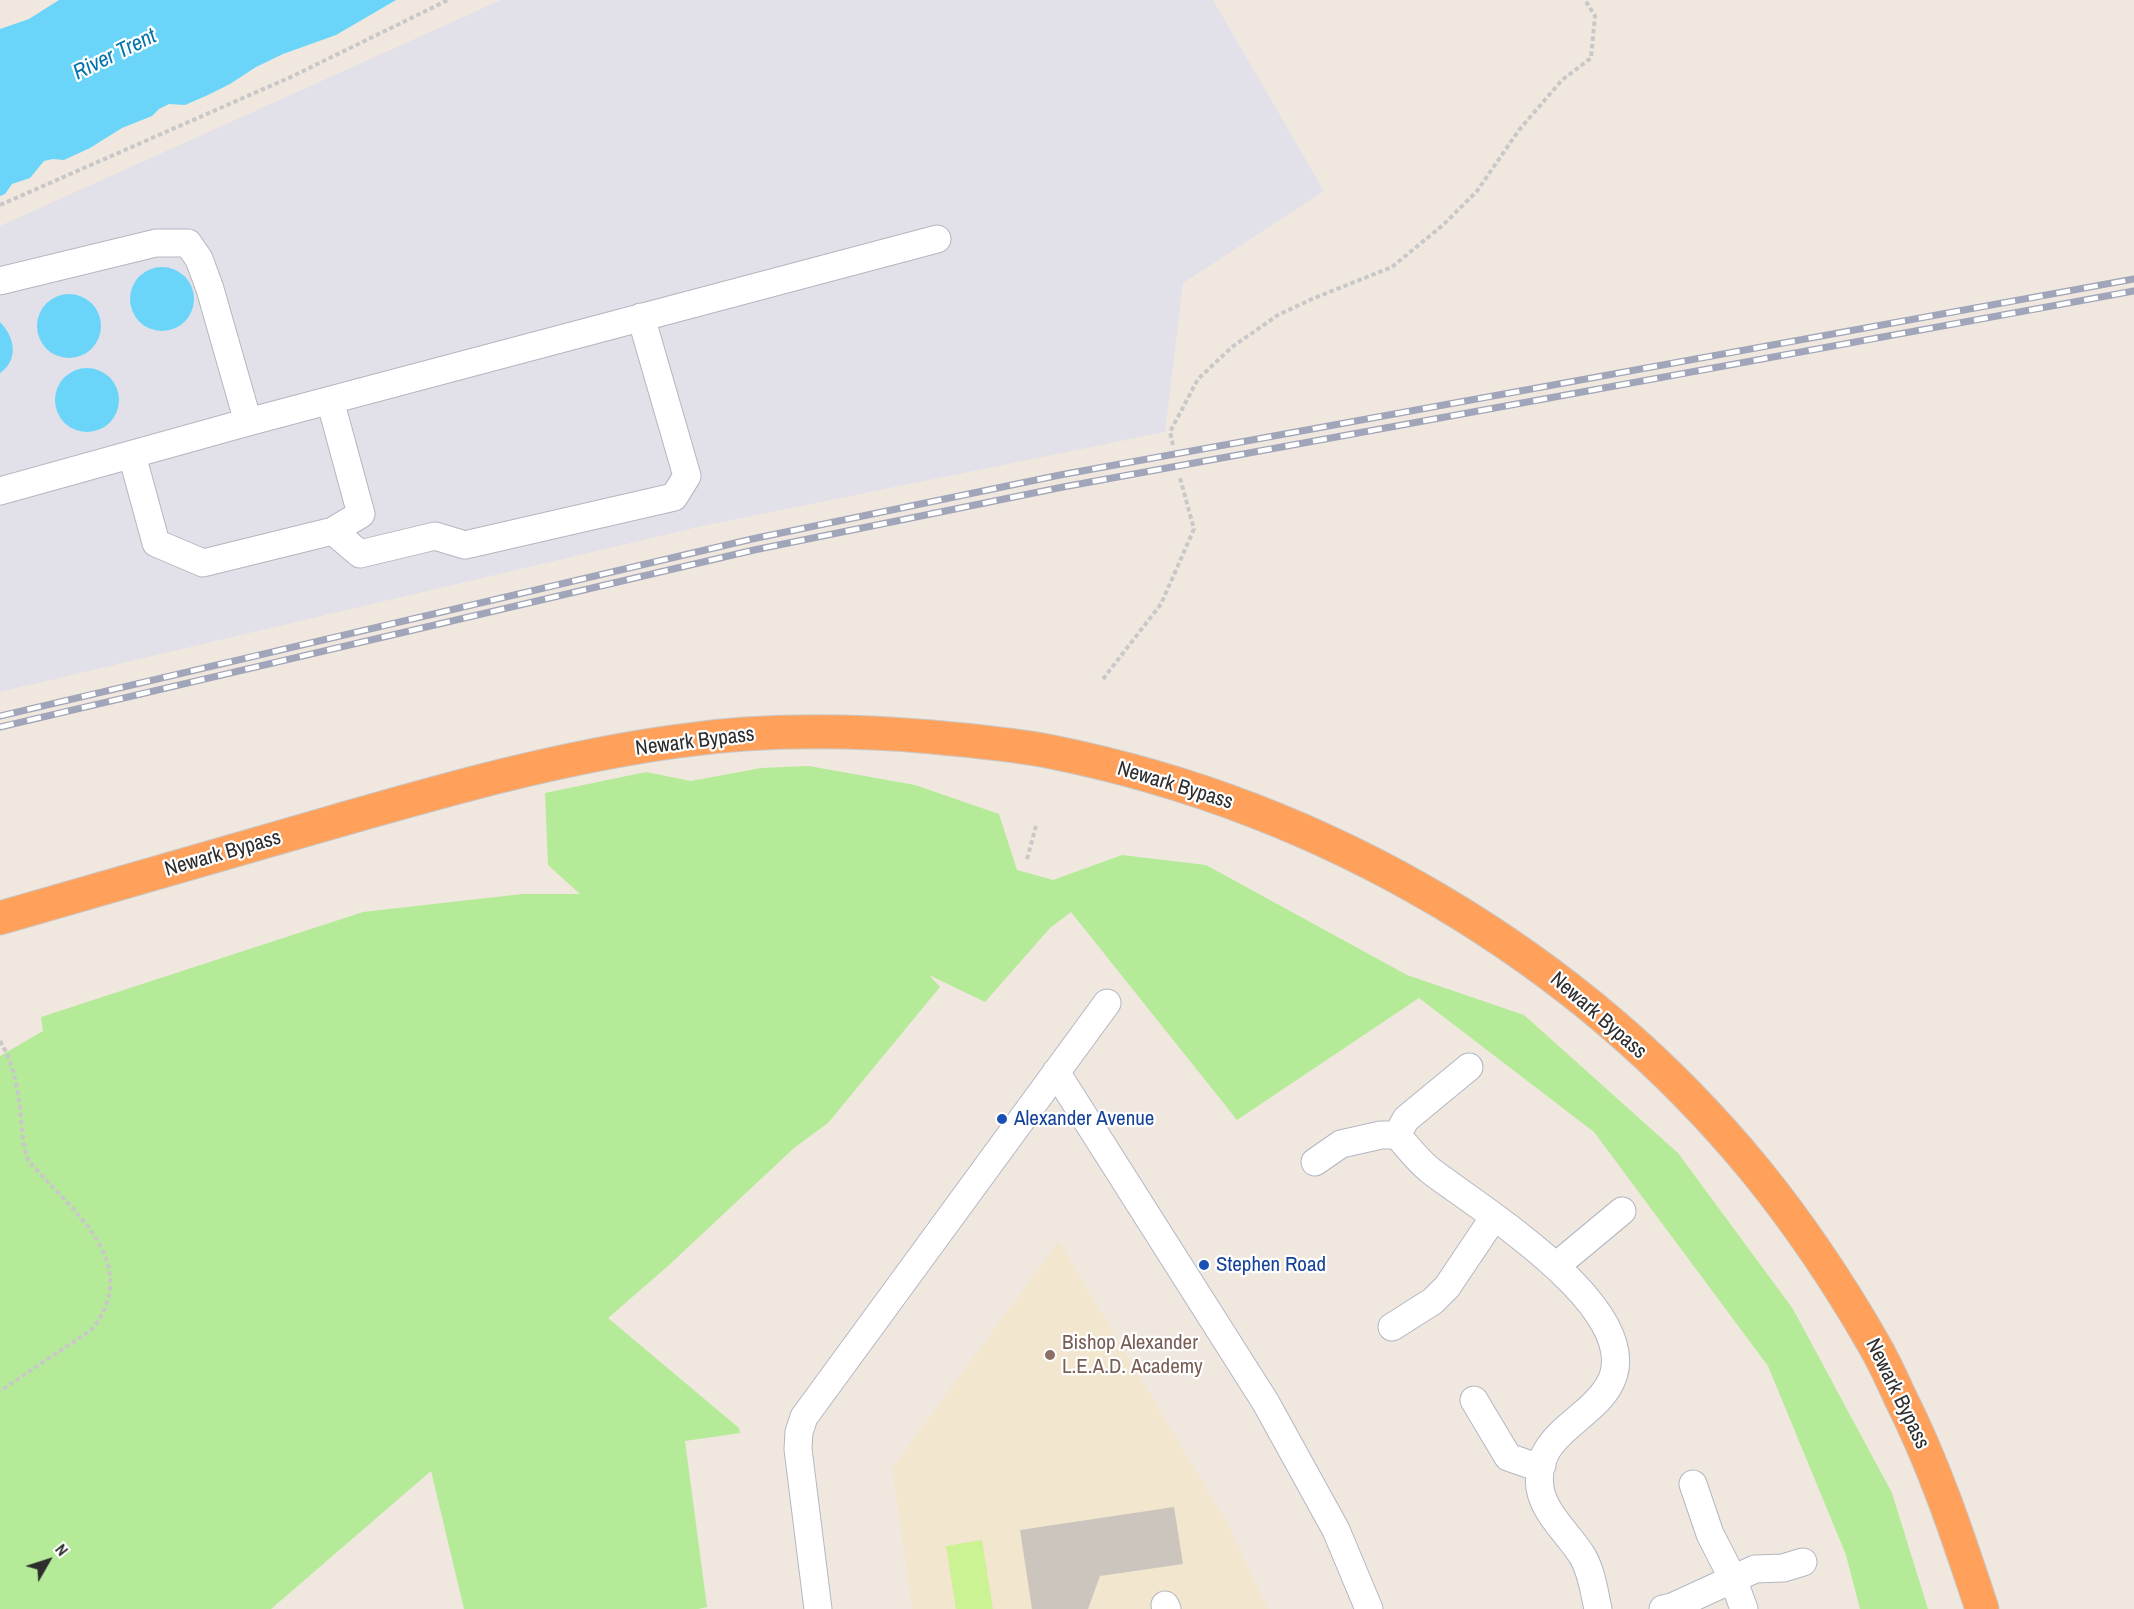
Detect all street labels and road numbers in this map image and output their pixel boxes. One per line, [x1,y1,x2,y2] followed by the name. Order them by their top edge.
[634,722,756,762] street label: Newark Bypass
[1114,756,1236,816] street label: Newark Bypass
[162,825,284,883] street label: Newark Bypass
[1545,967,1651,1065] street label: Newark Bypass
[1859,1335,1935,1453] street label: Newark Bypass

